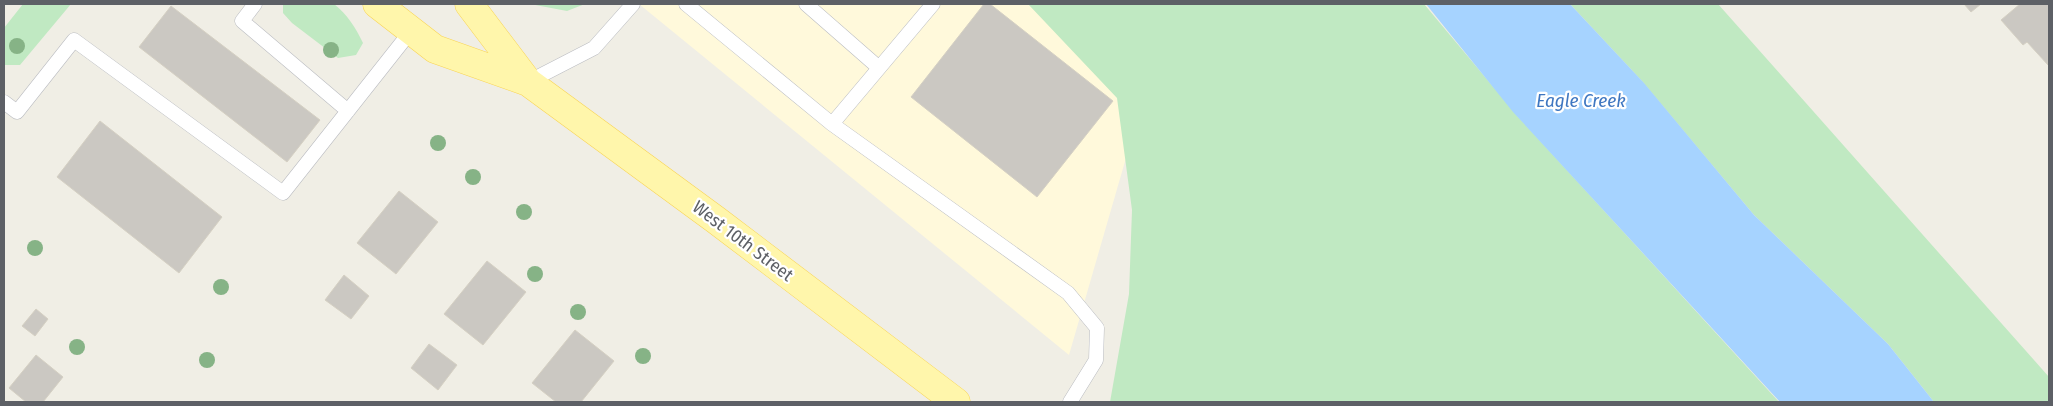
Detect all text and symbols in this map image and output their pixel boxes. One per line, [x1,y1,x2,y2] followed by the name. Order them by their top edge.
[1536,89,1626,112] water label: Eagle Creek
[688,196,798,286] street label: West 10th Street

